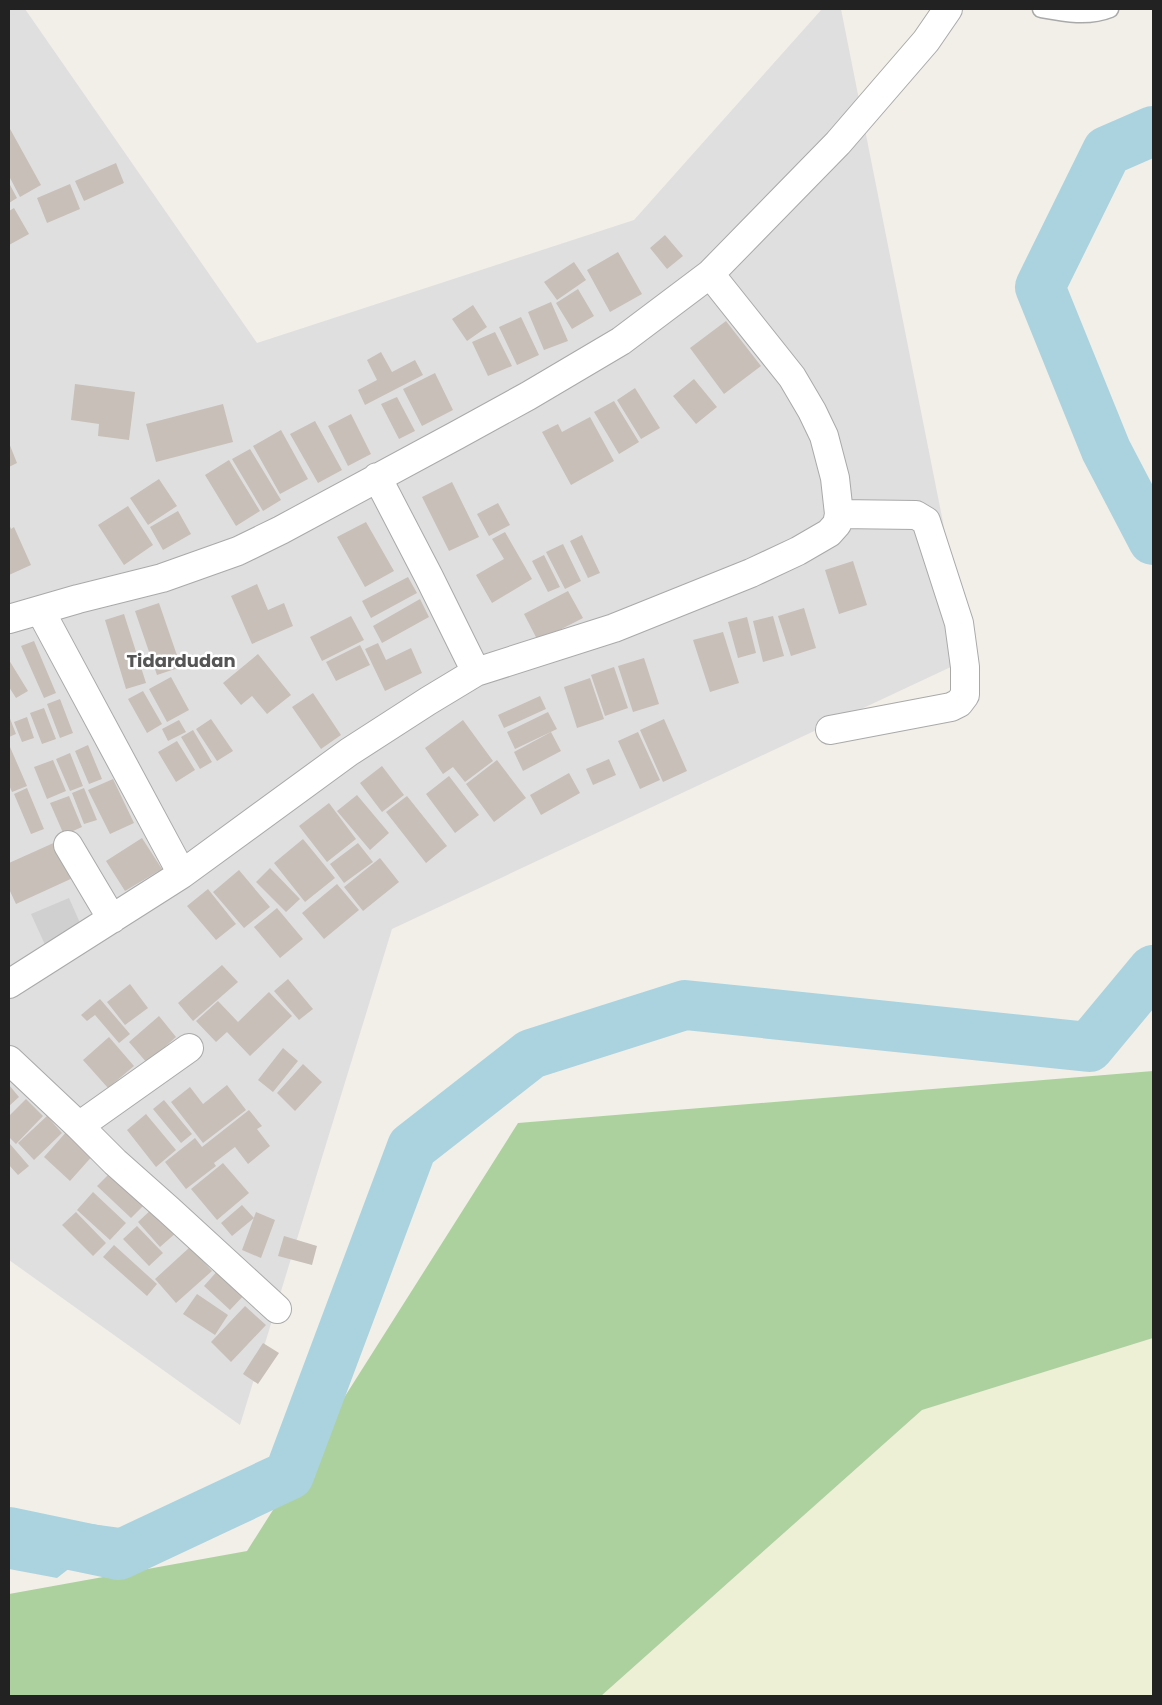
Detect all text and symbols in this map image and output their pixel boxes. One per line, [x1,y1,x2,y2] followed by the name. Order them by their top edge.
[126,648,236,673] district label: Tidardudan

